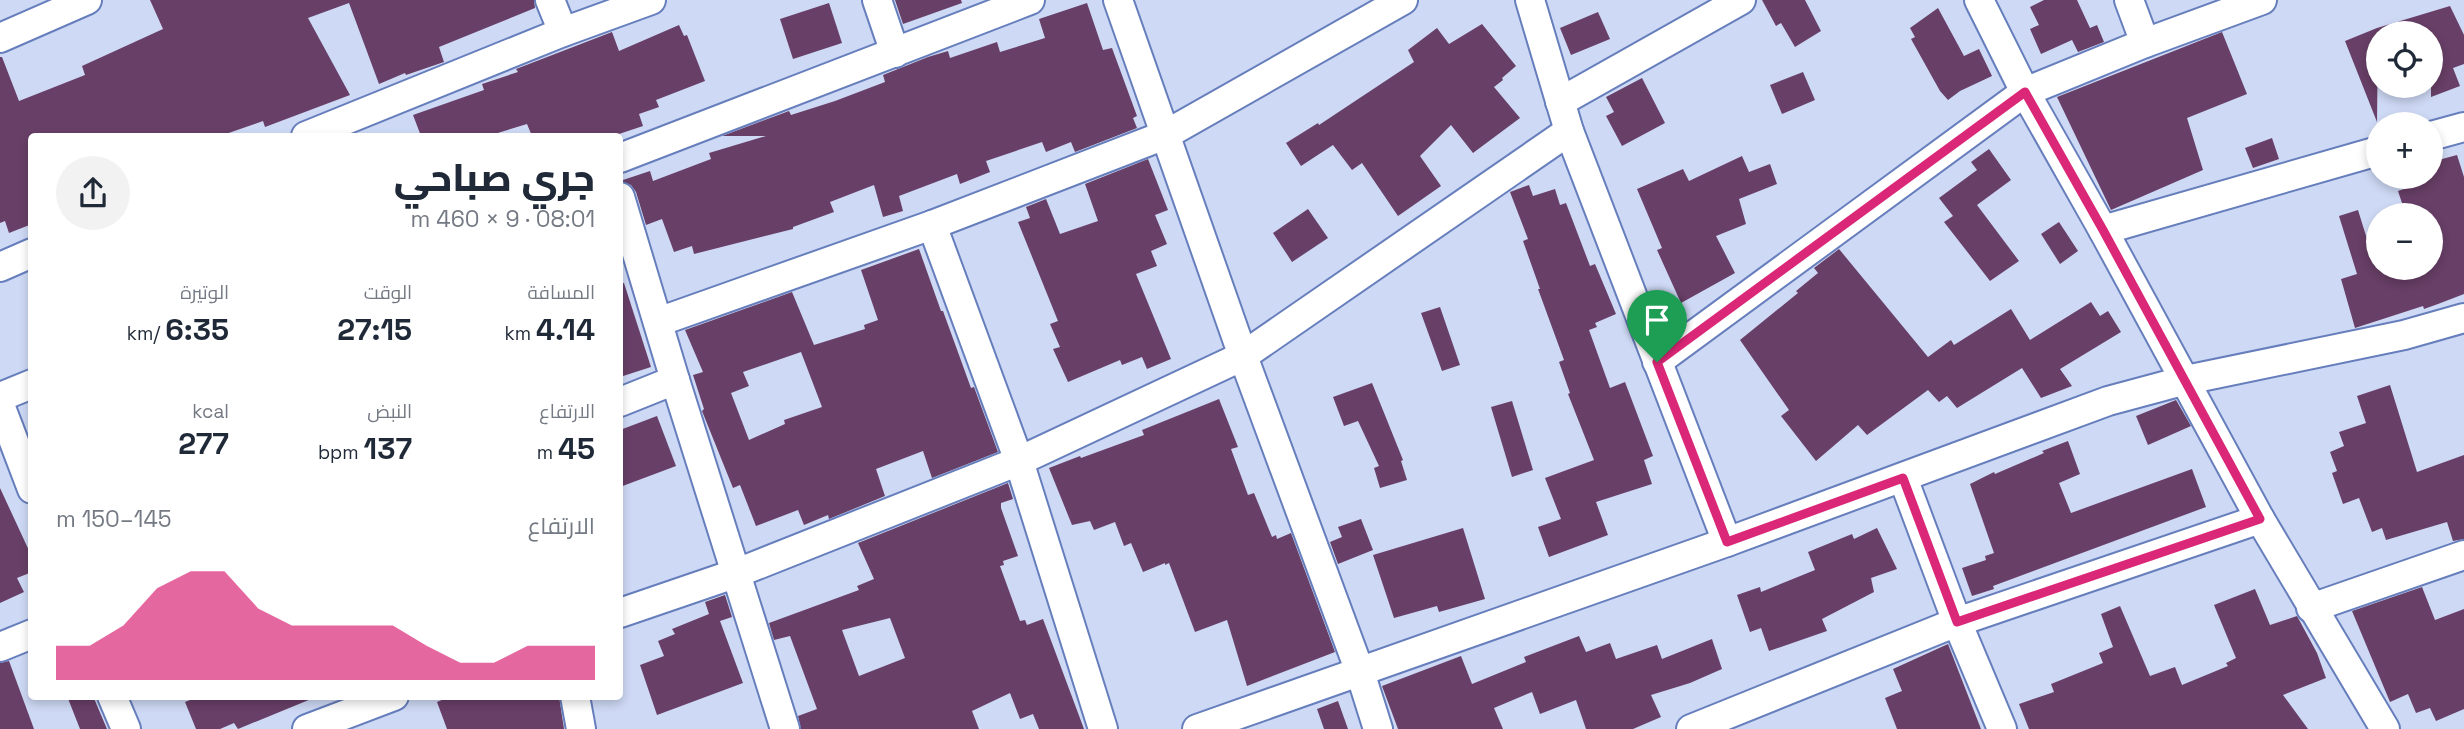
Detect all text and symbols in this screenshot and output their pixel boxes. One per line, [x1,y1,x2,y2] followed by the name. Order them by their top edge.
[2366,21,2443,280] map controls
[2366,21,2443,98] button: locate
[2366,112,2443,189] button: +
[394,154,595,202] text: جري صباحي
[56,156,130,230] button: share
[2366,203,2443,280] button: −
[411,204,595,234] text: 08:01 · 9 × 460 m
[180,280,229,305] text: الوتيرة
[364,280,412,305] text: الوقت
[527,280,595,305] text: المسافة
[1627,290,1687,362] pin
[1638,301,1676,339] icon: arrive
[165,310,229,349] text: 6:35
[337,310,412,349] text: 27:15
[536,310,595,349] text: 4.14
[127,321,165,346] text: /km
[504,321,536,346] text: km
[192,399,229,424] text: kcal
[367,399,412,424] text: النبض
[539,399,595,424] text: الارتفاع
[178,424,229,463] text: 277
[364,429,412,468] text: 137
[558,429,595,468] text: 45
[318,440,364,465] text: bpm
[537,440,558,465] text: m
[56,504,172,534] text: 145–150 m
[528,511,595,541] text: الارتفاع

